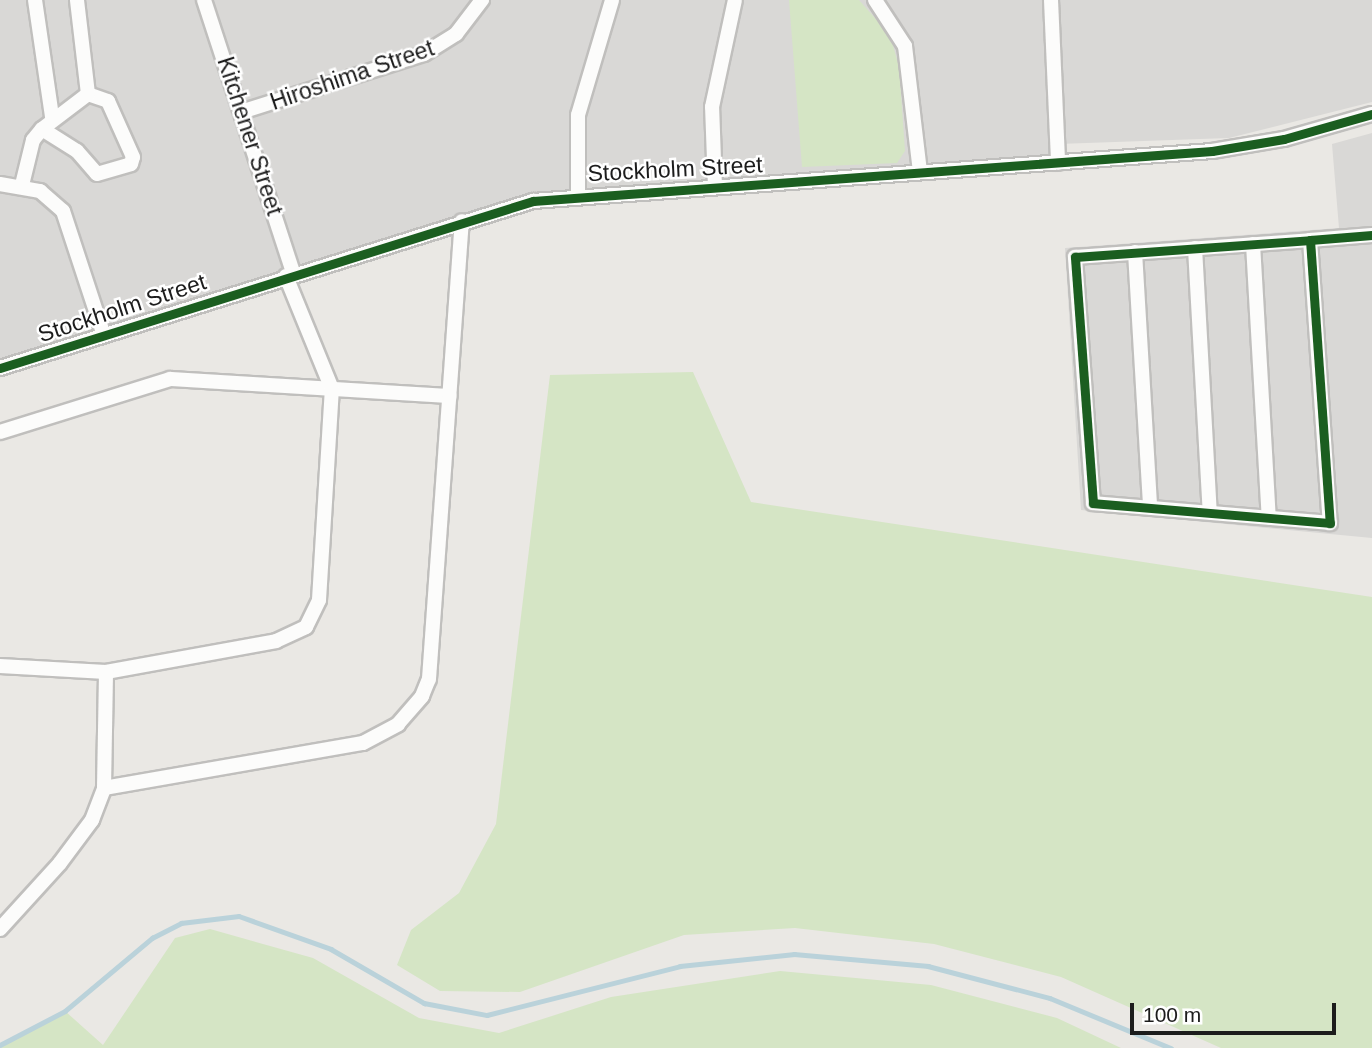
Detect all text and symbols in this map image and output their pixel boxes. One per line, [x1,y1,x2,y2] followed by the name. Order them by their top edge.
[267,34,437,116] street label: Hiroshima Street
[211,53,289,219] street label: Kitchener Street
[587,151,763,187] street label: Stockholm Street
[34,268,210,348] street label: Stockholm Street
[1134,988,1340,1032] scale bar
[1143,1003,1201,1026] text: 100 m

